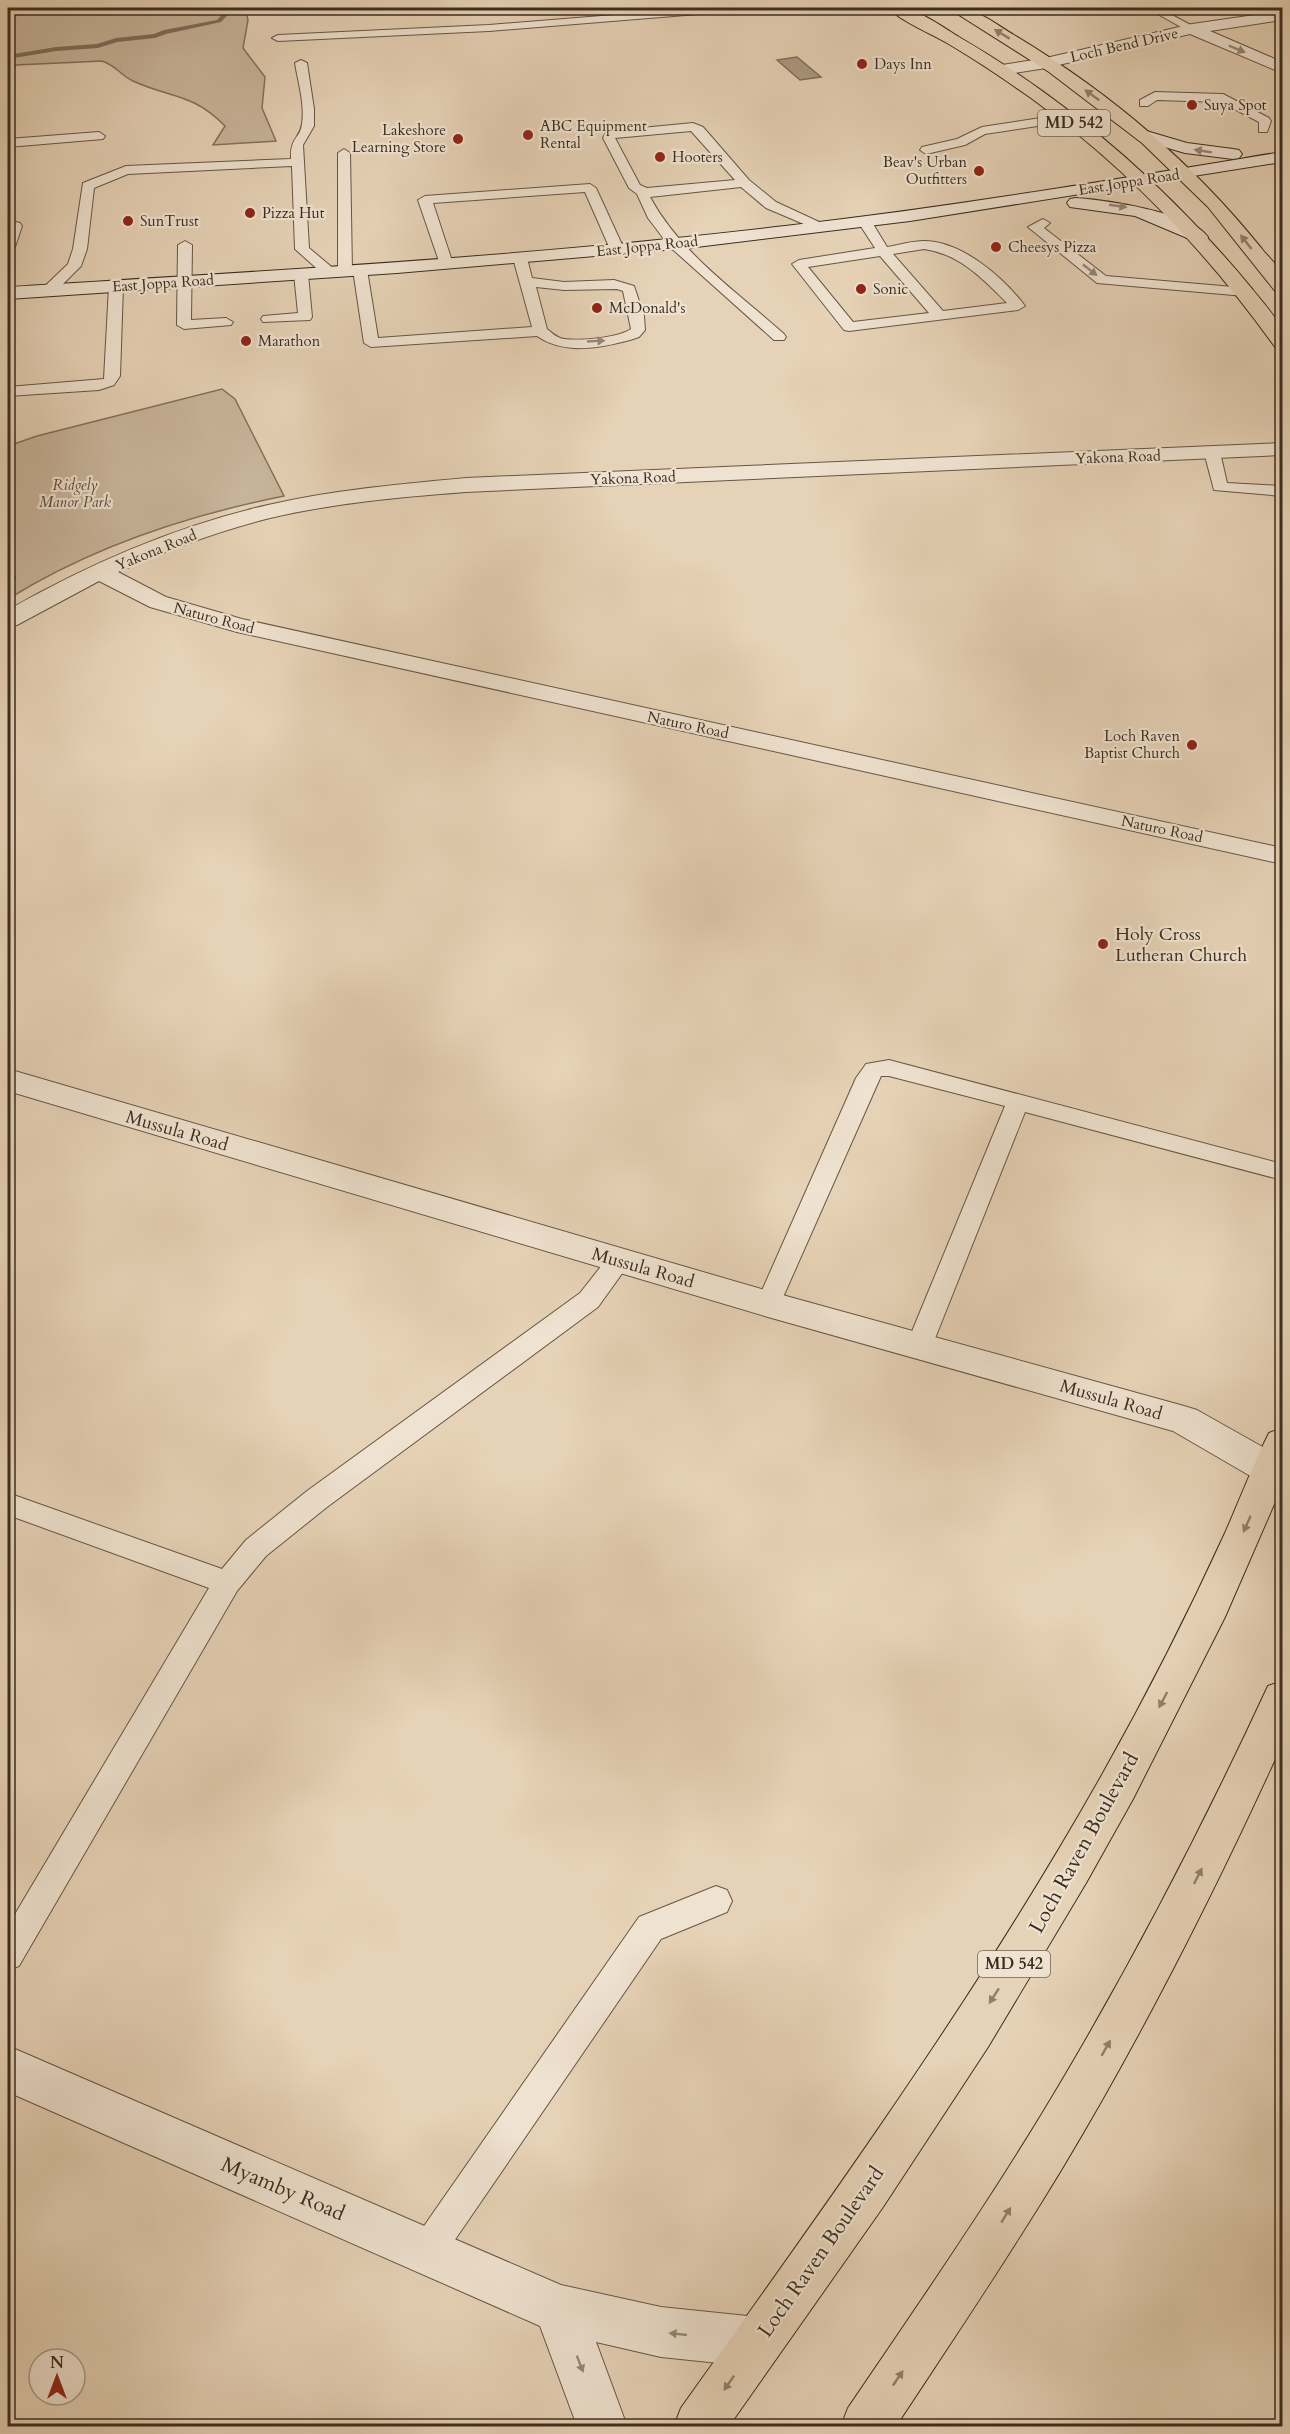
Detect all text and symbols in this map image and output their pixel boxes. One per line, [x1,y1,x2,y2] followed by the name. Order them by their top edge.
[1068,23,1180,67] street label: Loch Bend Drive
[993,29,1010,39] one-way arrow
[1229,44,1247,54] one-way arrow
[874,54,932,74] place label: Days Inn
[855,57,869,71] marker: Days Inn
[1084,89,1100,101] one-way arrow
[1204,95,1267,115] place label: Suya Spot
[1185,98,1199,112] marker: Suya Spot
[1038,110,1110,136] road number: MD 542
[540,116,647,153] place label: ABC Equipment Rental
[352,120,446,157] place label: Lakeshore Learning Store
[521,128,535,142] marker: ABC Equipment Rental
[451,132,465,146] marker: Lakeshore Learning Store
[672,147,723,167] place label: Hooters
[1194,147,1213,156] one-way arrow
[653,150,667,164] marker: Hooters
[883,152,967,189] place label: Beav's Urban Outfitters
[972,164,986,178] marker: Beav's Urban Outfitters
[1077,164,1181,200] street label: East Joppa Road
[1109,202,1128,211] one-way arrow
[262,203,325,223] place label: Pizza Hut
[243,206,257,220] marker: Pizza Hut
[140,211,199,231] place label: SunTrust
[121,214,135,228] marker: SunTrust
[595,231,699,261] street label: East Joppa Road
[1240,234,1252,249] one-way arrow
[1008,237,1097,257] place label: Cheesys Pizza
[989,240,1003,254] marker: Cheesys Pizza
[1082,264,1098,277] one-way arrow
[111,269,215,297] street label: East Joppa Road
[873,279,908,299] place label: Sonic
[854,282,868,296] marker: Sonic
[609,298,686,318] place label: McDonald's
[590,301,604,315] marker: McDonald's
[258,331,321,351] place label: Marathon
[239,334,253,348] marker: Marathon
[586,337,605,346] one-way arrow
[1075,446,1161,468] street label: Yakona Road
[590,467,676,489] street label: Yakona Road
[39,475,111,512] park label: Ridgely Manor Park
[112,525,200,575] street label: Yakona Road
[171,598,257,638] street label: Naturo Road
[645,707,731,743] street label: Naturo Road
[1084,726,1181,763] place label: Loch Raven Baptist Church
[1185,738,1199,752] marker: Loch Raven Baptist Church
[1119,811,1205,847] street label: Naturo Road
[1115,922,1247,968] place label: Holy Cross Lutheran Church
[1096,937,1110,951] marker: Holy Cross Lutheran Church
[123,1104,232,1158] street label: Mussula Road
[589,1241,698,1295] street label: Mussula Road
[1057,1373,1166,1427] street label: Mussula Road
[1243,1515,1252,1532] one-way arrow
[1158,1691,1168,1708] one-way arrow
[1022,1747,1146,1939] street label: Loch Raven Boulevard
[1193,1867,1203,1884] one-way arrow
[978,1951,1050,1977] road number: MD 542
[988,1988,999,2005] one-way arrow
[1101,2039,1111,2056] one-way arrow
[217,2150,349,2228] street label: Myamby Road
[751,2161,891,2343] street label: Loch Raven Boulevard
[1000,2207,1011,2223] one-way arrow
[669,2329,688,2339] one-way arrow
[27,2347,87,2407] north arrow
[50,2352,64,2374] text: N
[575,2355,585,2373] one-way arrow
[892,2370,903,2386] one-way arrow
[723,2374,735,2390] one-way arrow

